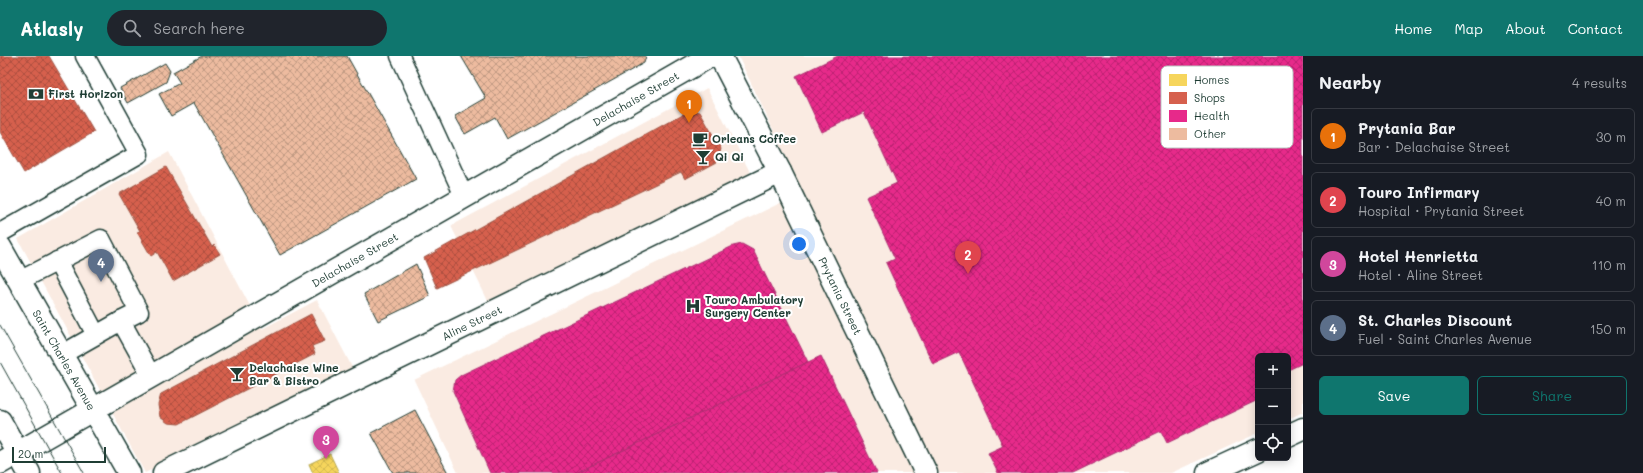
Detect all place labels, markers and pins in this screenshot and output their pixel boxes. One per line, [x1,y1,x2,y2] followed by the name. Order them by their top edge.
[27,85,45,103] bank icon: First Horizon
[48,86,123,101] place label: First Horizon
[676,90,702,123] pin: 1
[691,130,709,148] cafe icon: Orleans Coffee
[712,131,797,146] place label: Orleans Coffee
[694,148,712,166] bar icon: Qi Qi
[715,149,744,164] place label: Qi Qi
[955,241,981,274] pin: 2
[88,249,114,282] pin: 4
[705,292,804,320] place label: Touro Ambulatory Surgery Center
[684,297,702,315] hospital icon: Touro Ambulatory Surgery Center
[249,360,339,388] place label: Delachaise Wine Bar & Bistro
[228,365,246,383] bar icon: Delachaise Wine Bar & Bistro
[313,426,339,459] pin: 3

